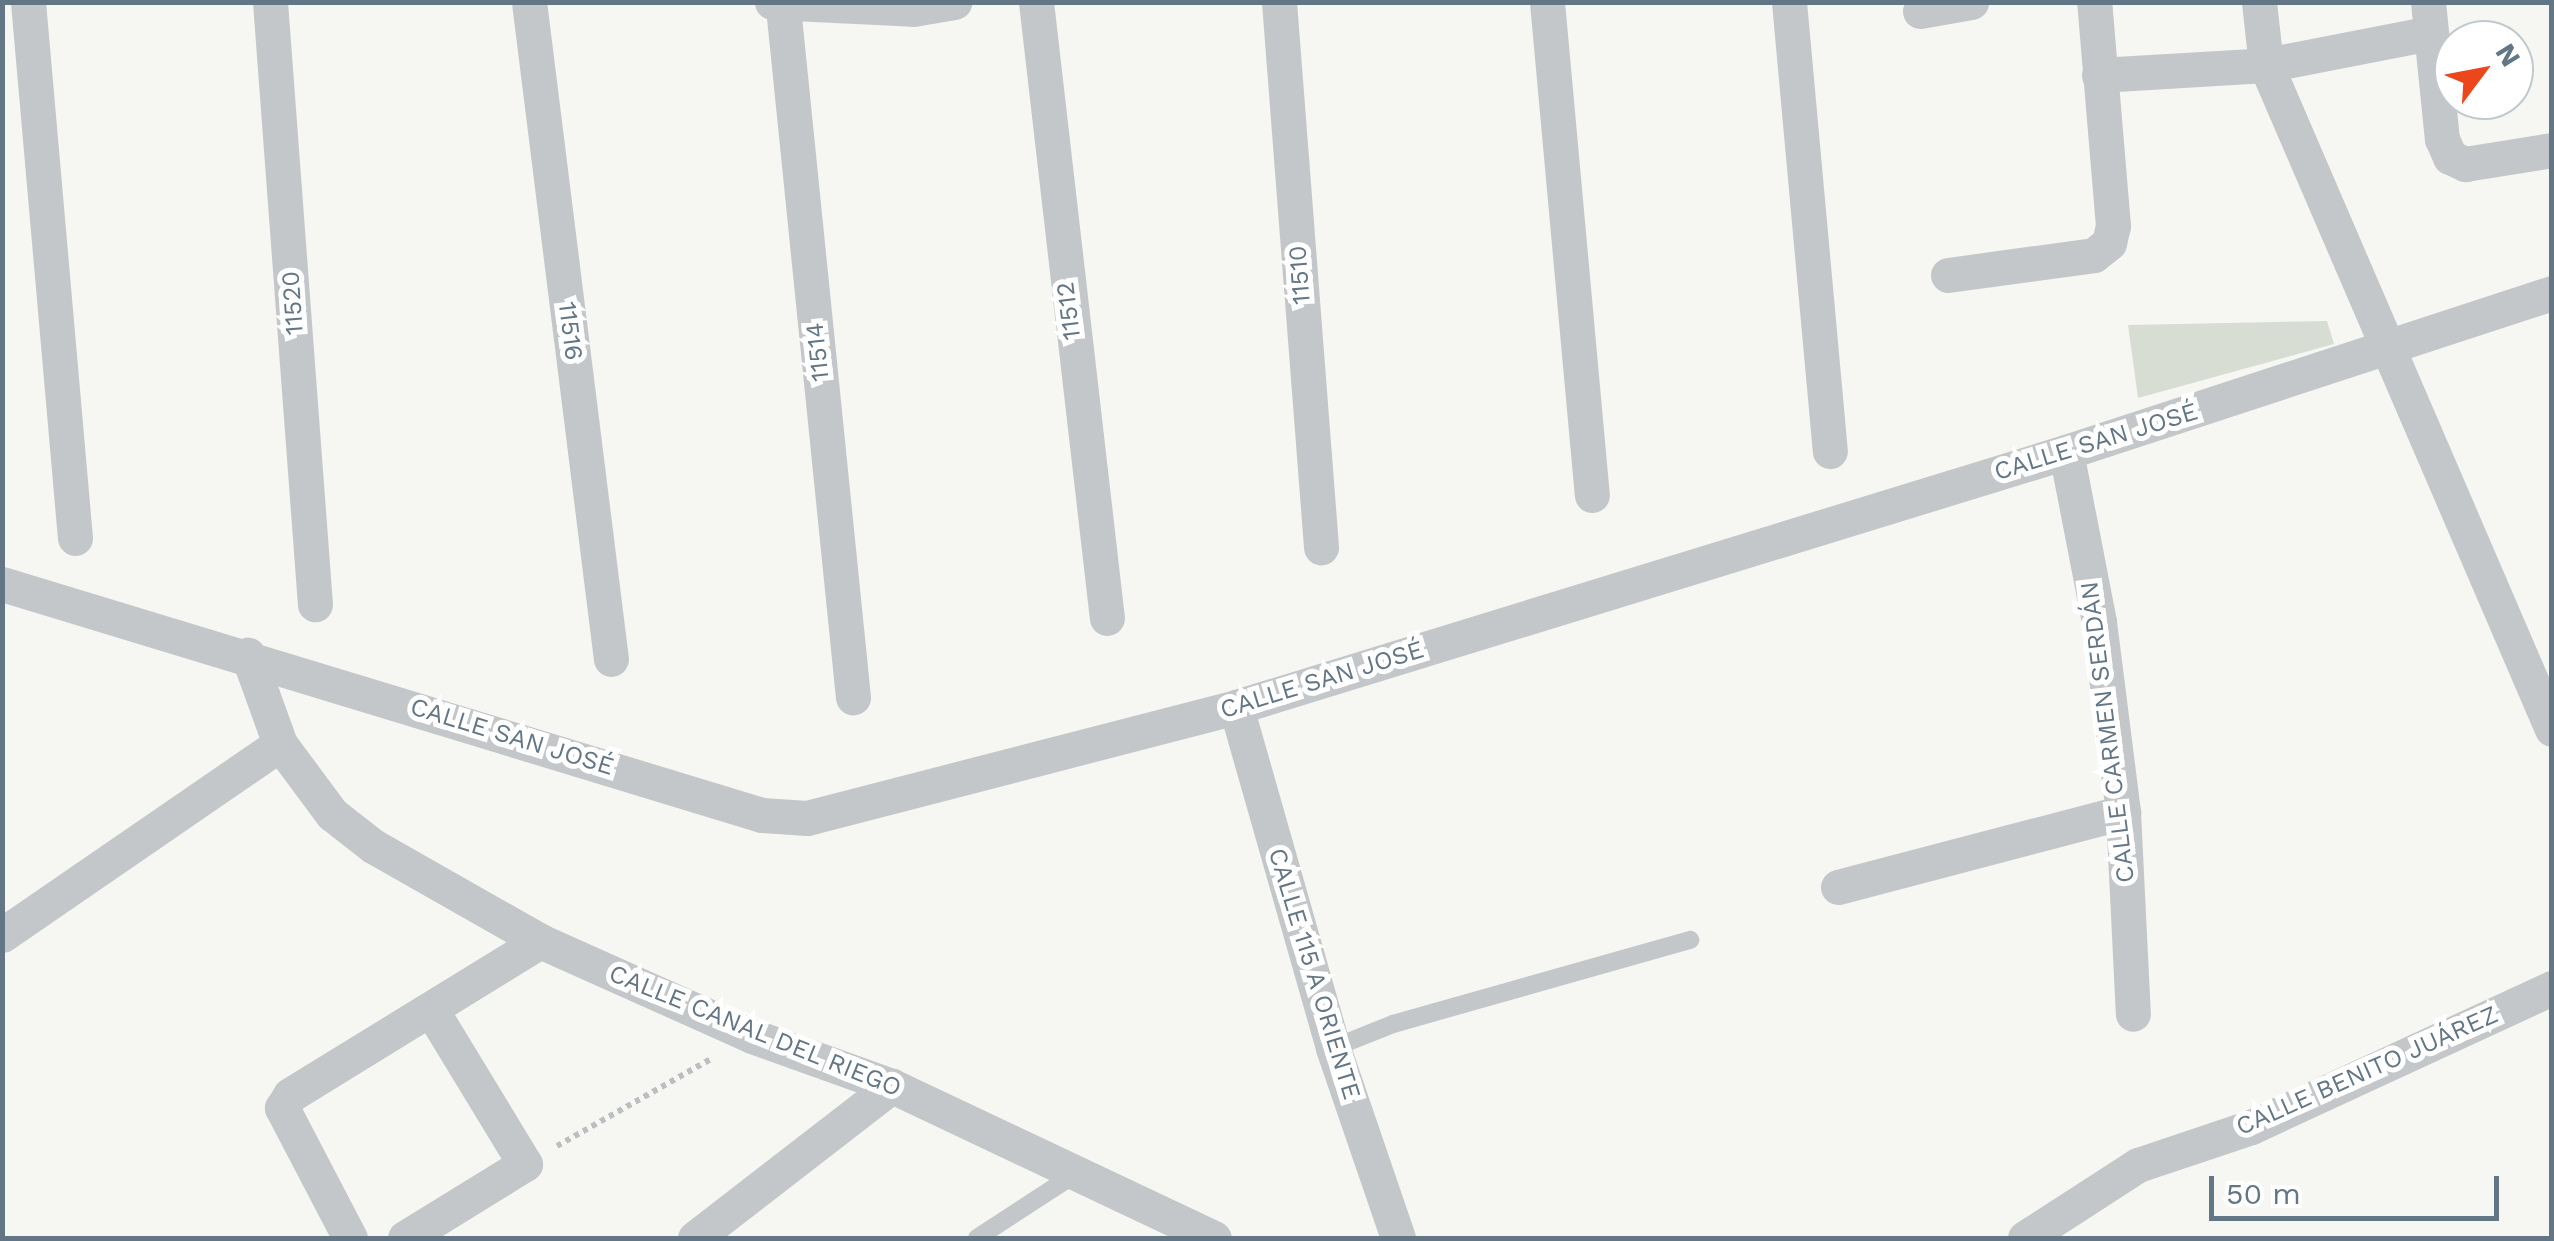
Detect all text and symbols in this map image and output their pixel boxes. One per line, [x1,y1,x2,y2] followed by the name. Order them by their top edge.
[2434,20,2534,120] north arrow
[2489,37,2528,72] text: N
[1283,244,1317,306] street label: 11510
[276,270,310,336] street label: 11520
[1051,280,1087,342] street label: 11512
[552,300,588,362] street label: 11516
[800,321,836,383] street label: 11514
[1990,397,2202,487] street label: CALLE SAN JOSÉ
[2075,580,2141,884] street label: CALLE CARMEN SERDÁN
[1216,635,1428,725] street label: CALLE SAN JOSÉ
[406,692,618,782] street label: CALLE SAN JOSÉ
[1261,844,1367,1104] street label: CALLE 115 A ORIENTE
[604,958,906,1104] street label: CALLE CANAL DEL RIEGO
[2231,1000,2503,1142] street label: CALLE BENITO JUÁREZ
[2214,1156,2504,1218] scale bar
[2226,1176,2301,1211] text: 50 m

